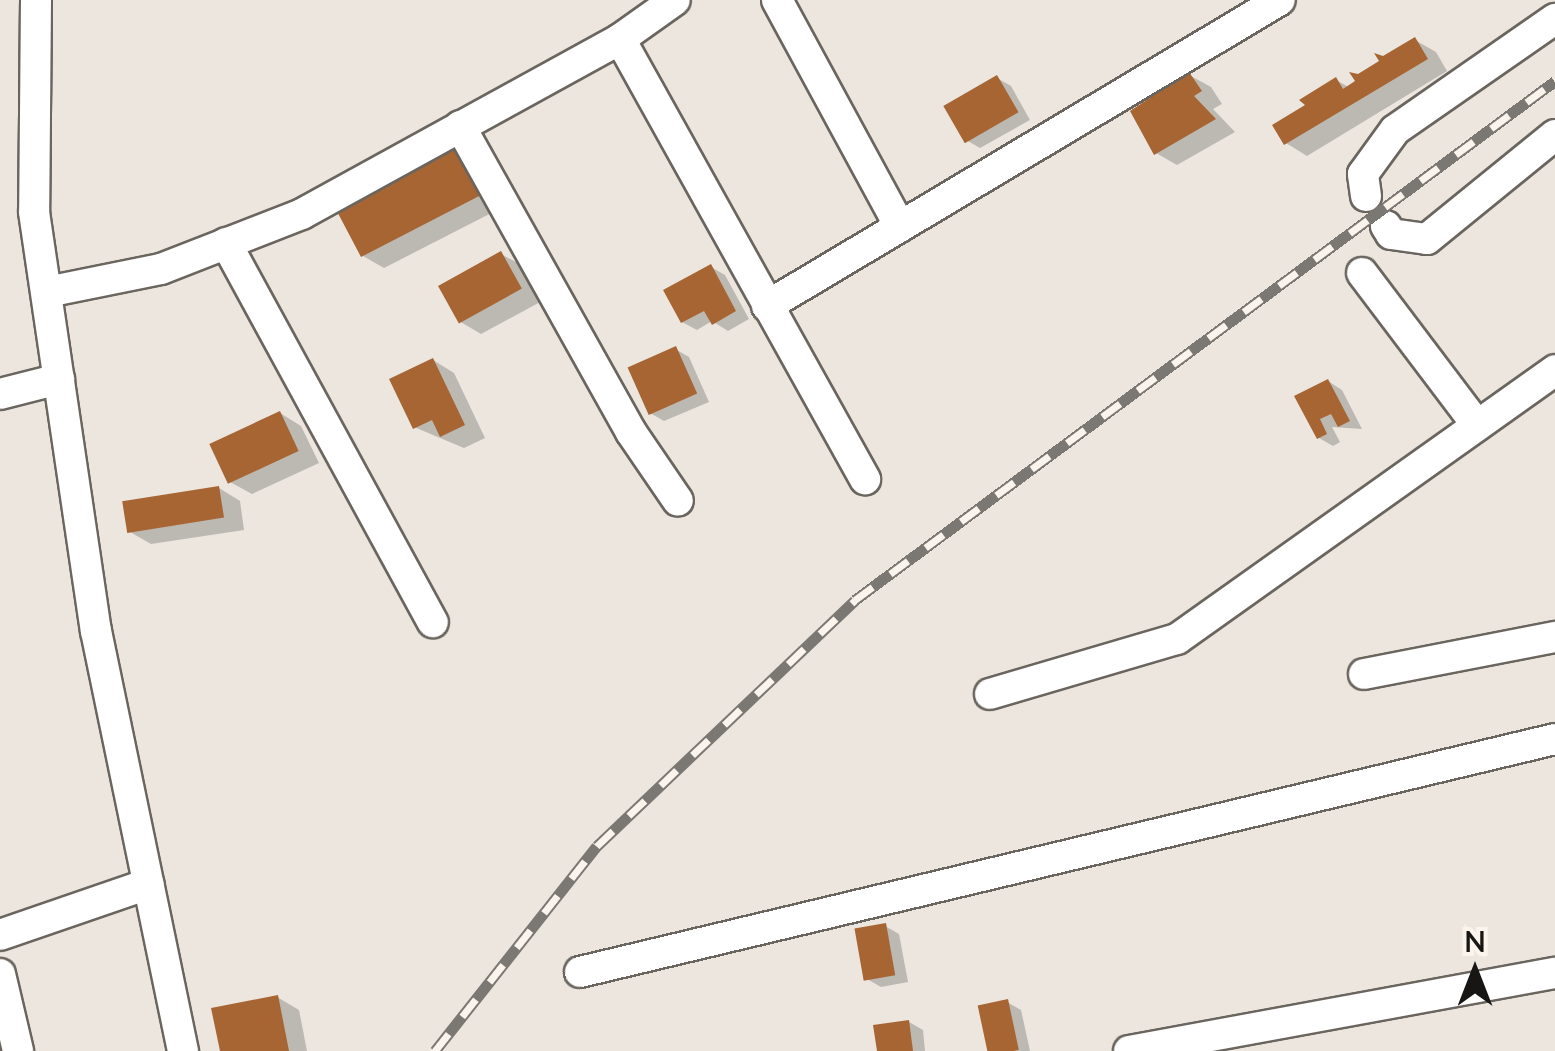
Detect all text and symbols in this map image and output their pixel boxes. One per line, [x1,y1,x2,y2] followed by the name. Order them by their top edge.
[1425,921,1525,1021] north arrow
[1464,924,1486,958] text: N

